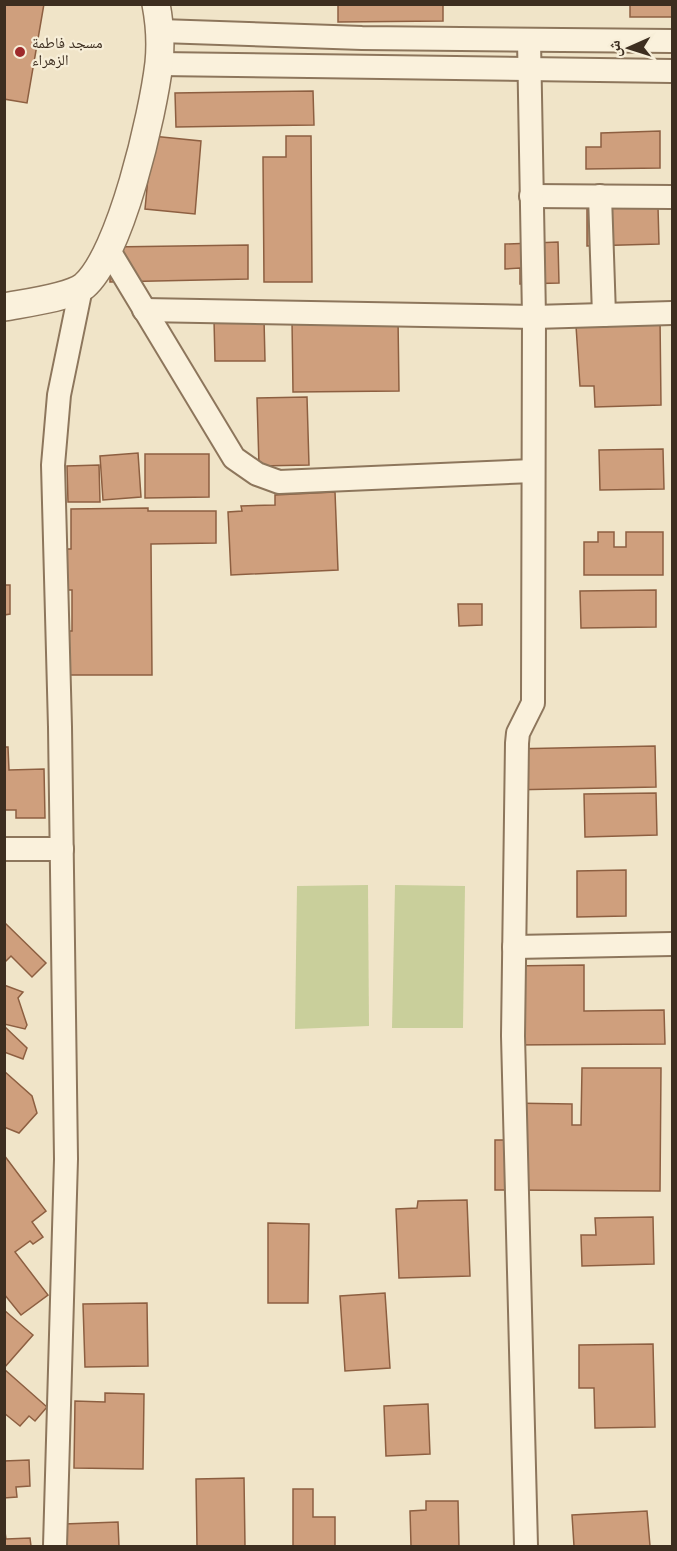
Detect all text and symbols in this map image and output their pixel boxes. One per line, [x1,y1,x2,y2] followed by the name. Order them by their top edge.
[599,18,659,78] north arrow
[32,34,103,69] place label: مسجد فاطمة الزهراء
[605,40,624,58] text: ش
[13,45,27,59] marker: مسجد فاطمة الزهراء

